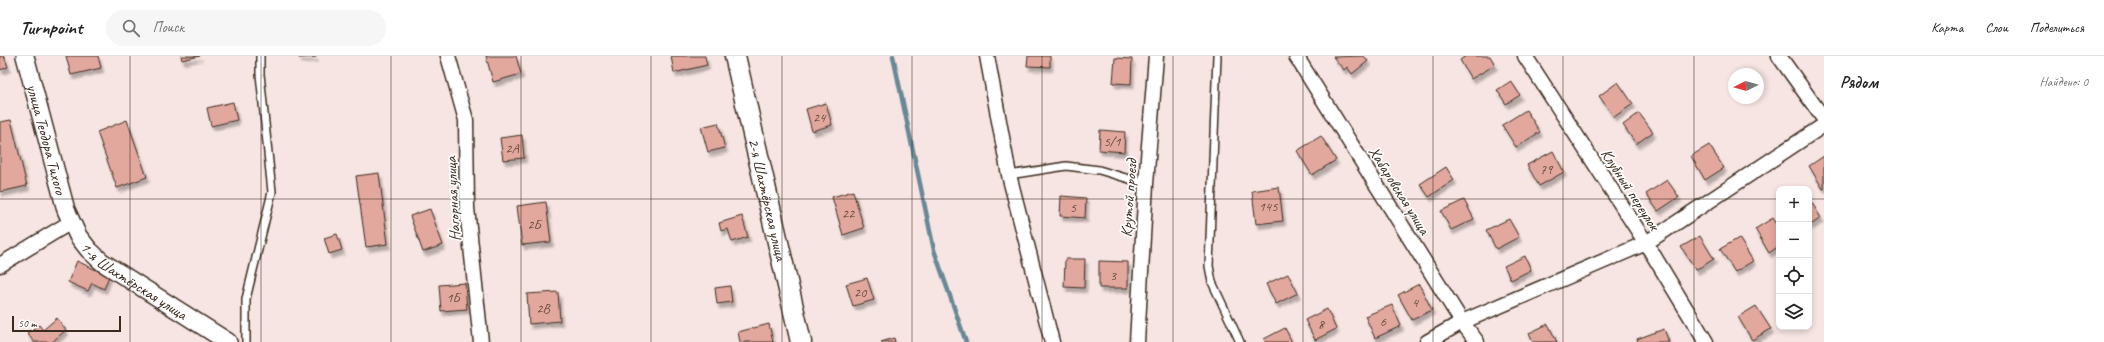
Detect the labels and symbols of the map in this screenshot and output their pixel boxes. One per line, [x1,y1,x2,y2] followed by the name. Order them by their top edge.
[1728,68,1764,104] north arrow
[22,81,71,198] street label: улица Теодора Тихого
[813,109,827,126] house number: 24
[1103,133,1121,150] house number: 5/1
[743,136,791,264] street label: 2-я Шахтёрская улица
[505,140,520,157] house number: 2А
[1364,143,1435,240] street label: Хабаровская улица
[1596,145,1665,236] street label: Клубный переулок
[441,155,465,242] street label: Нагорная улица
[1116,157,1142,238] street label: Крутой проезд
[1540,161,1554,178] house number: 79
[1259,198,1278,215] house number: 145
[1070,199,1077,216] house number: 5
[842,205,856,222] house number: 22
[527,216,544,233] house number: 2Б
[75,238,192,325] street label: 1-я Шахтёрская улица
[1110,267,1118,284] house number: 3
[854,284,868,301] house number: 20
[446,289,463,306] house number: 1Б
[1412,294,1420,311] house number: 4
[536,300,552,317] house number: 2В
[1380,313,1387,330] house number: 6
[12,314,121,333] scale bar
[1318,316,1326,333] house number: 8

